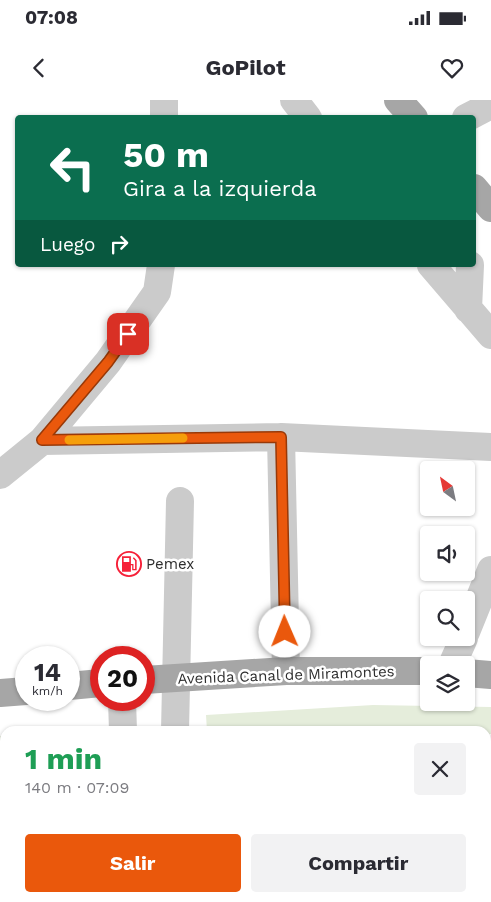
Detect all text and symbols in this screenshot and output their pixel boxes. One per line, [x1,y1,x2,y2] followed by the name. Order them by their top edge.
[25,6,78,29] text: 07:08
[25,54,53,82] icon: back
[438,54,466,82] icon: heart
[205,55,286,80] text: GoPilot
[123,134,209,176] text: 50 m
[40,135,105,200] icon: left
[123,176,317,201] text: Gira a la izquierda
[105,230,133,258] icon: right
[40,233,95,256] text: Luego
[107,313,149,355] pin
[114,320,142,348] icon: arrive
[420,461,475,516] north arrow
[420,461,475,711] map controls
[420,526,475,581] button: sound
[116,551,142,577] fuel station icon: Pemex
[146,555,194,573] place label: Pemex
[420,591,475,646] button: search
[258,605,310,657] position arrow
[90,646,155,711] speed limit sign: 20
[420,656,475,711] button: layers
[34,658,61,687] text: 14
[177,662,395,688] street label: Avenida Canal de Miramontes
[32,684,63,698] text: km/h
[25,741,102,776] text: 1 min
[414,743,466,795] button: close
[25,778,129,797] text: 140 m · 07:09
[25,834,241,892] button: Salir
[251,834,466,892] button: Compartir

